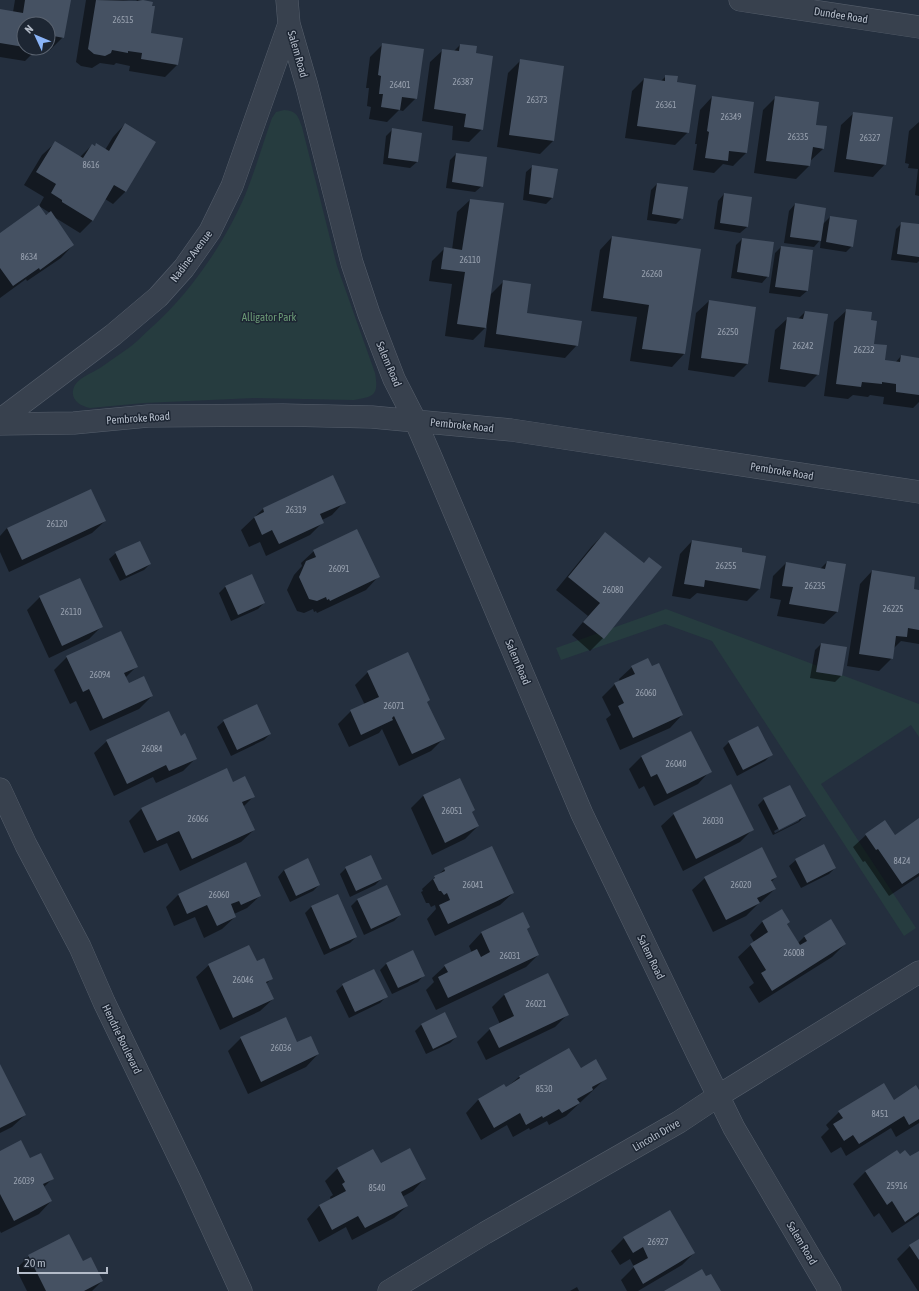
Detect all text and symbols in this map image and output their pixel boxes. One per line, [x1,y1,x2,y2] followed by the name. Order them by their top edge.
[813,5,869,25] street label: Dundee Road
[112,15,134,25] house number: 26515
[16,16,56,56] north arrow
[22,23,35,36] text: N
[286,29,310,79] street label: Salem Road
[452,77,474,87] house number: 26387
[389,80,411,90] house number: 26401
[526,95,548,105] house number: 26373
[655,100,677,110] house number: 26361
[720,112,742,122] house number: 26349
[787,132,809,142] house number: 26335
[859,133,881,143] house number: 26327
[83,160,99,170] house number: 8616
[168,228,214,284] street label: Nadine Avenue
[21,252,37,262] house number: 8634
[459,255,481,265] house number: 26110
[641,269,663,279] house number: 26260
[242,311,297,323] park label: Alligator Park
[717,327,739,337] house number: 26250
[374,340,404,388] street label: Salem Road
[792,341,814,351] house number: 26242
[853,345,875,355] house number: 26232
[106,410,170,426] street label: Pembroke Road
[430,416,494,434] street label: Pembroke Road
[749,460,815,482] street label: Pembroke Road
[285,505,307,515] house number: 26319
[46,519,68,529] house number: 26120
[715,561,737,571] house number: 26255
[328,564,350,574] house number: 26091
[804,581,826,591] house number: 26235
[602,585,624,595] house number: 26080
[882,604,904,614] house number: 26225
[60,607,82,617] house number: 26110
[503,638,533,686] street label: Salem Road
[89,670,111,680] house number: 26094
[635,688,657,698] house number: 26060
[383,701,405,711] house number: 26071
[141,744,163,754] house number: 26084
[665,759,687,769] house number: 26040
[441,806,463,816] house number: 26051
[187,814,209,824] house number: 26066
[702,816,724,826] house number: 26030
[894,856,910,866] house number: 8424
[462,880,484,890] house number: 26041
[730,880,752,890] house number: 26020
[208,890,230,900] house number: 26060
[635,933,667,981] street label: Salem Road
[783,948,805,958] house number: 26008
[499,951,521,961] house number: 26031
[232,975,254,985] house number: 26046
[525,999,547,1009] house number: 26021
[100,1002,144,1076] street label: Hendrie Boulevard
[270,1043,292,1053] house number: 26036
[536,1084,552,1094] house number: 8530
[872,1109,888,1119] house number: 8451
[630,1117,682,1153] street label: Lincoln Drive
[13,1176,35,1186] house number: 26039
[886,1181,908,1191] house number: 25916
[369,1183,385,1193] house number: 8540
[785,1219,819,1267] street label: Salem Road
[647,1237,669,1247] house number: 26927
[18,1249,107,1275] scale bar
[24,1256,46,1270] text: 20 m

